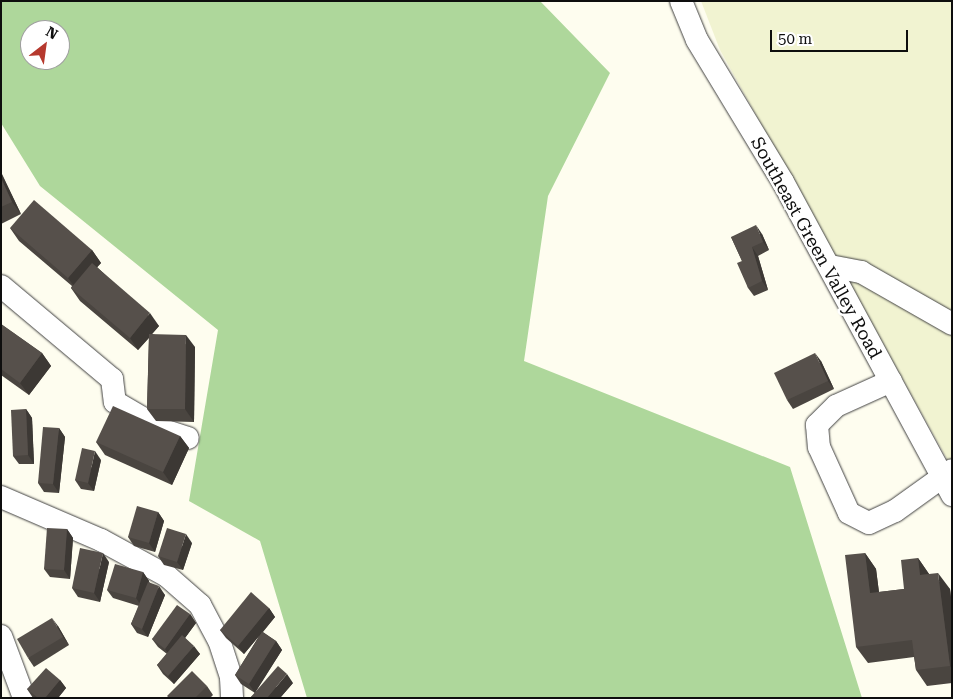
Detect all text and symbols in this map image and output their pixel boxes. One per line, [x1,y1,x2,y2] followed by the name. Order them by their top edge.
[20,20,70,70] north arrow
[773,20,910,52] scale bar
[43,23,61,42] text: N
[778,30,812,48] text: 50 m
[746,133,886,363] street label: Southeast Green Valley Road

